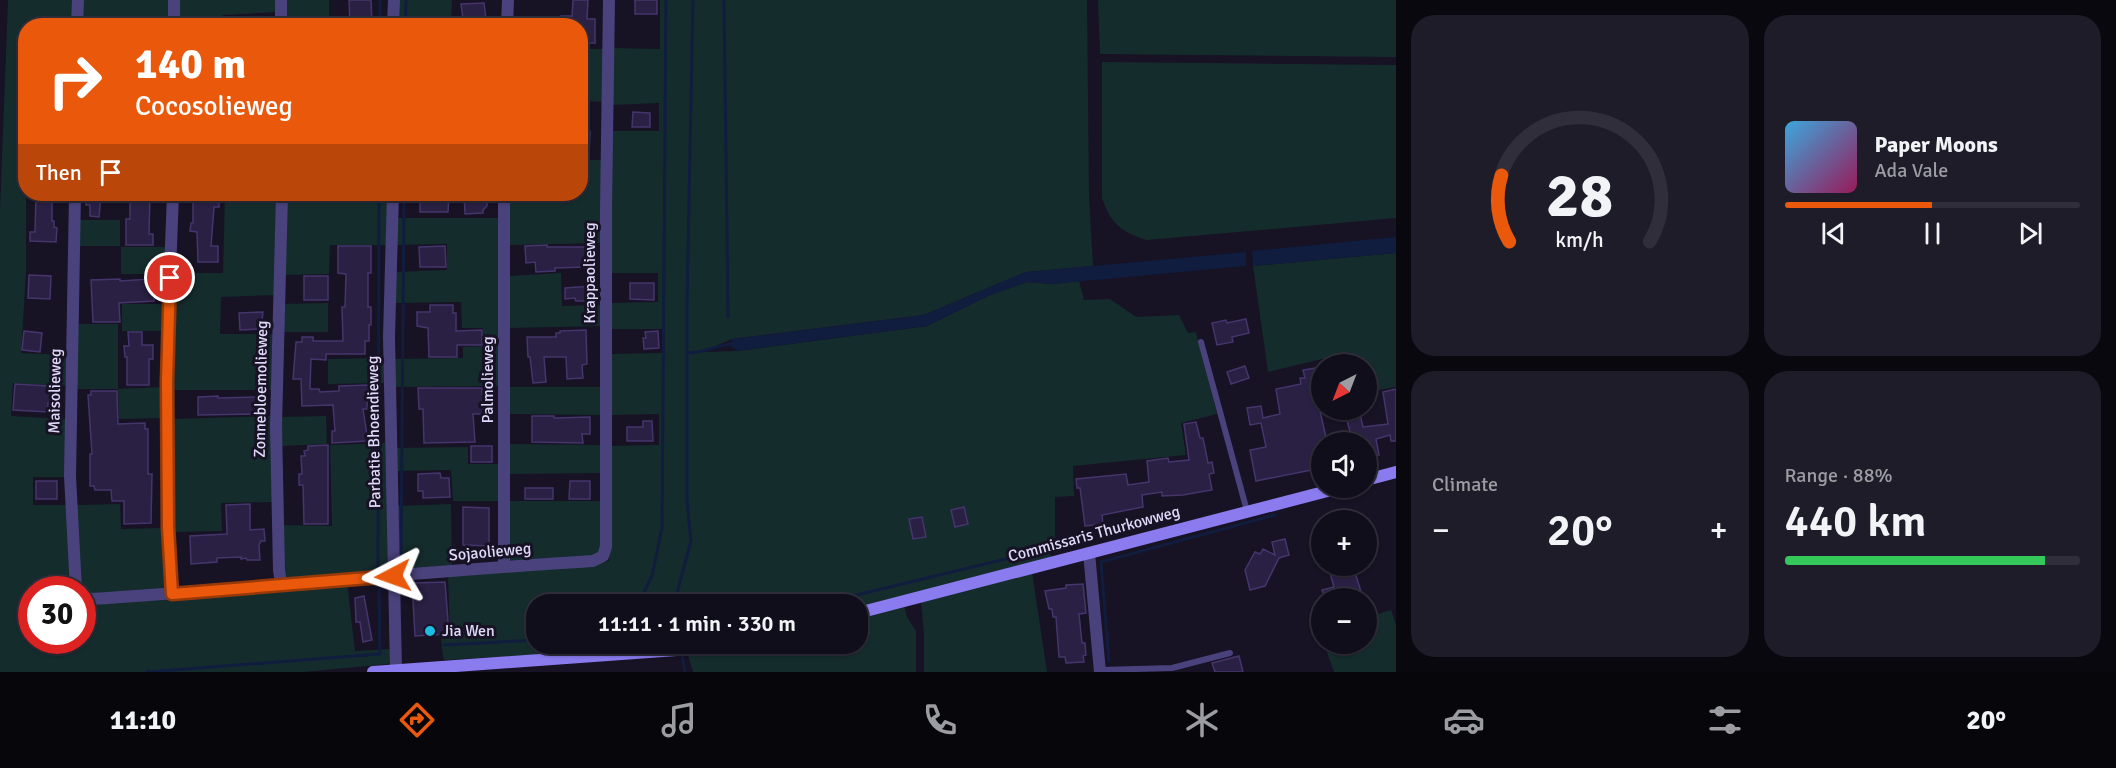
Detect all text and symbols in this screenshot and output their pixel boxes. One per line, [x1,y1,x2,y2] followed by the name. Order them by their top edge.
[135,39,246,90] text: 140 m
[36,42,114,120] icon: right
[135,90,293,123] text: Cocosolieweg
[1875,131,1998,158] text: Paper Moons
[94,156,127,189] icon: arrive
[1546,158,1613,235] text: 28
[1875,158,1948,183] text: Ada Vale
[36,159,82,186] text: Then
[1817,217,1850,250] icon: previous
[1916,217,1949,250] icon: pause
[2014,217,2047,250] icon: next
[580,222,600,324] street label: Krappaolieweg
[1555,228,1604,254] text: km/h
[144,252,195,303] pin
[153,261,186,294] icon: arrive
[250,320,272,458] street label: Zonnebloemolieweg
[478,336,498,424] street label: Palmolieweg
[44,348,66,434] street label: Maisolieweg
[1311,354,1377,420] north arrow
[1311,354,1377,654] map controls
[363,356,385,508] street label: Parbatie Bhoendieweg
[1311,432,1377,498] button: sound
[1785,463,1893,488] text: Range · 88%
[1432,472,1498,497] text: Climate
[1785,494,1927,549] text: 440 km
[1006,501,1182,567] street label: Commissaris Thurkowweg
[1547,503,1613,558] text: 20°
[1311,510,1377,576] button: +
[1432,510,1450,551] text: −
[1710,510,1727,551] text: +
[448,538,532,566] street label: Sojaolieweg
[361,544,425,608] position arrow
[18,576,96,654] speed limit sign: 30
[1311,588,1377,654] button: −
[598,610,796,637] text: 11:11 · 1 min · 330 m
[442,621,495,641] place label: Jia Wen
[423,624,437,638] marker: Jia Wen
[396,699,438,741] icon: directions
[658,699,700,741] icon: music
[919,699,961,741] icon: phone
[1181,699,1223,741] icon: climate
[1443,699,1485,741] icon: car
[1704,699,1746,741] icon: filters
[110,704,176,737] text: 11:10
[1966,704,2006,737] text: 20°

